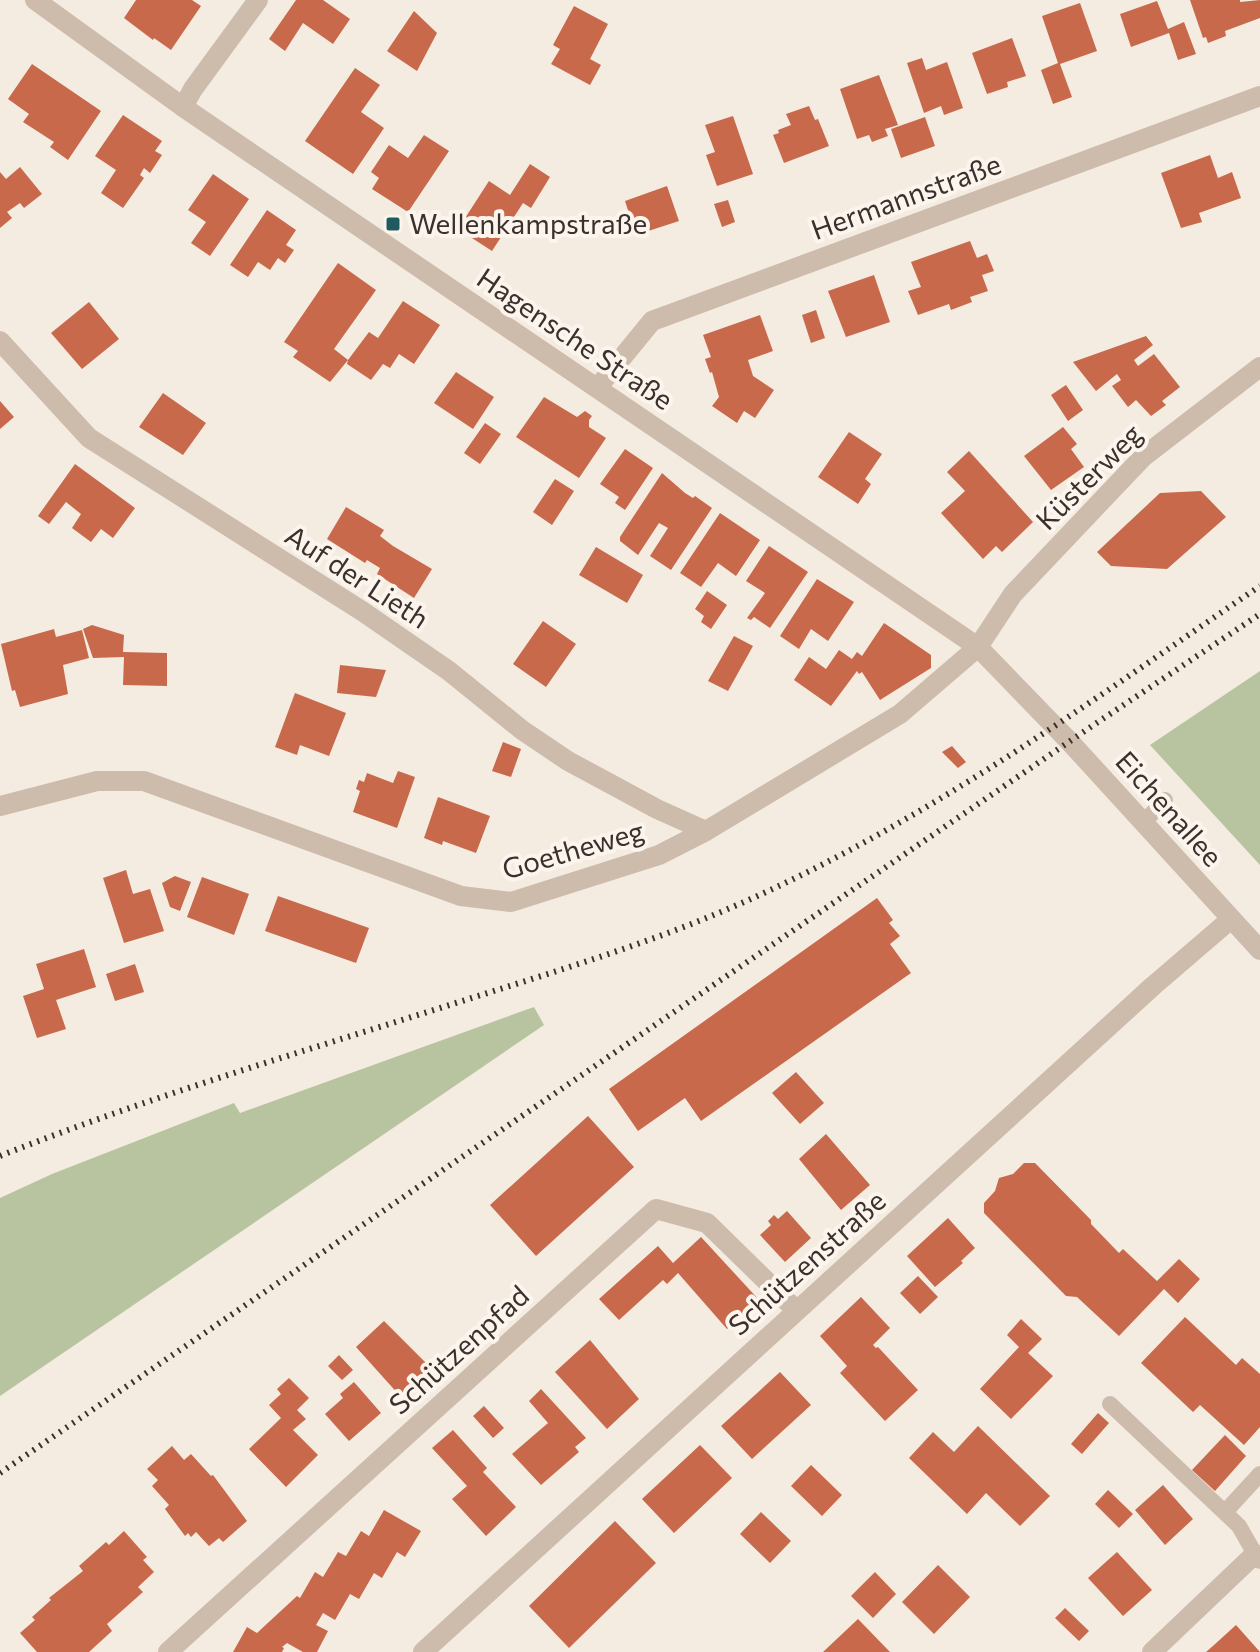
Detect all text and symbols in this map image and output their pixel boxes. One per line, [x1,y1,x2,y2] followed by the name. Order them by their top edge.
[806,146,1005,246] street label: Hermannstraße
[409,206,647,240] place label: Wellenkampstraße
[384,215,402,233] marker: Wellenkampstraße
[471,260,680,416] street label: Hagensche Straße
[1028,416,1148,536] street label: Küsterweg
[280,517,436,635] street label: Auf der Lieth
[1109,744,1230,873] street label: Eichenallee
[498,813,647,885] street label: Goetheweg
[721,1183,892,1342] street label: Schützenstraße
[382,1278,535,1421] street label: Schützenpfad

